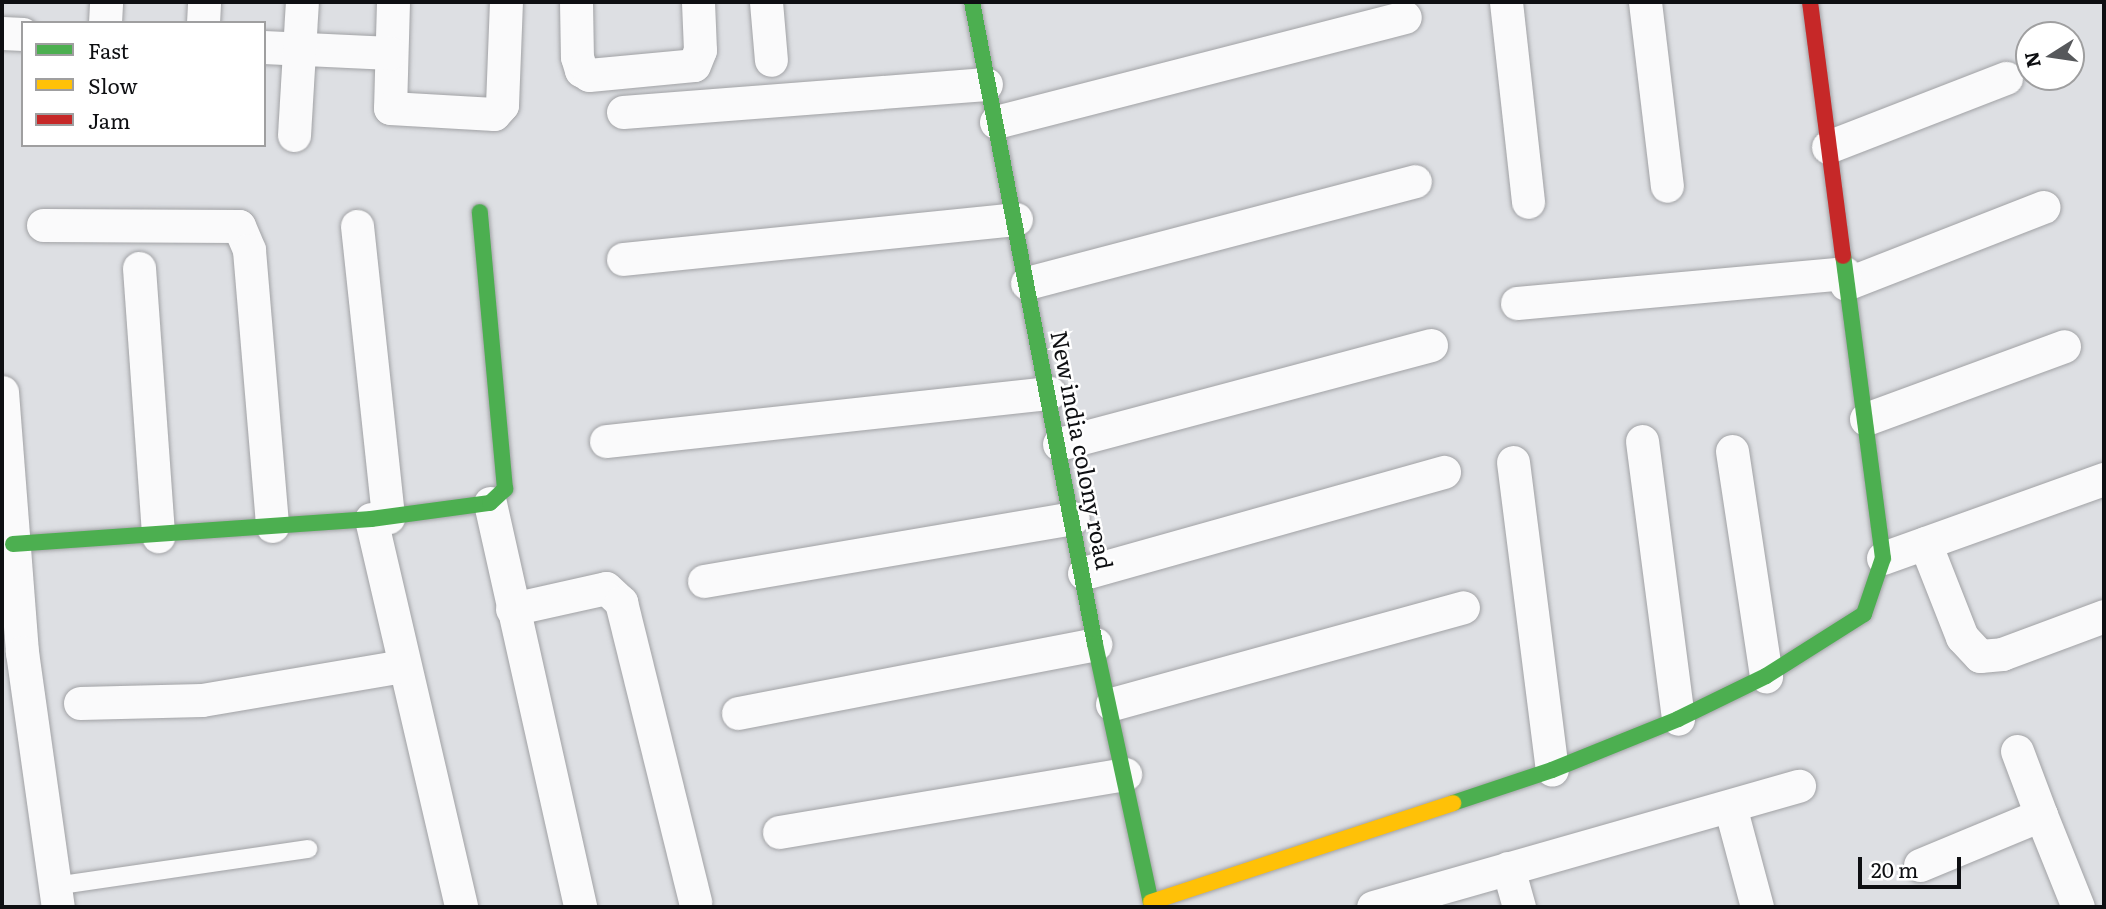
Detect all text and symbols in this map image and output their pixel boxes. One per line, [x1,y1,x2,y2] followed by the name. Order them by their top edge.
[21,21,266,147] legend
[2015,21,2085,91] north arrow
[88,34,129,65] text: Fast
[2016,49,2047,71] text: N
[88,69,138,100] text: Slow
[88,104,130,135] text: Jam
[1046,328,1120,572] street label: New india colony road
[1861,842,1964,886] scale bar
[1871,853,1918,884] text: 20 m

